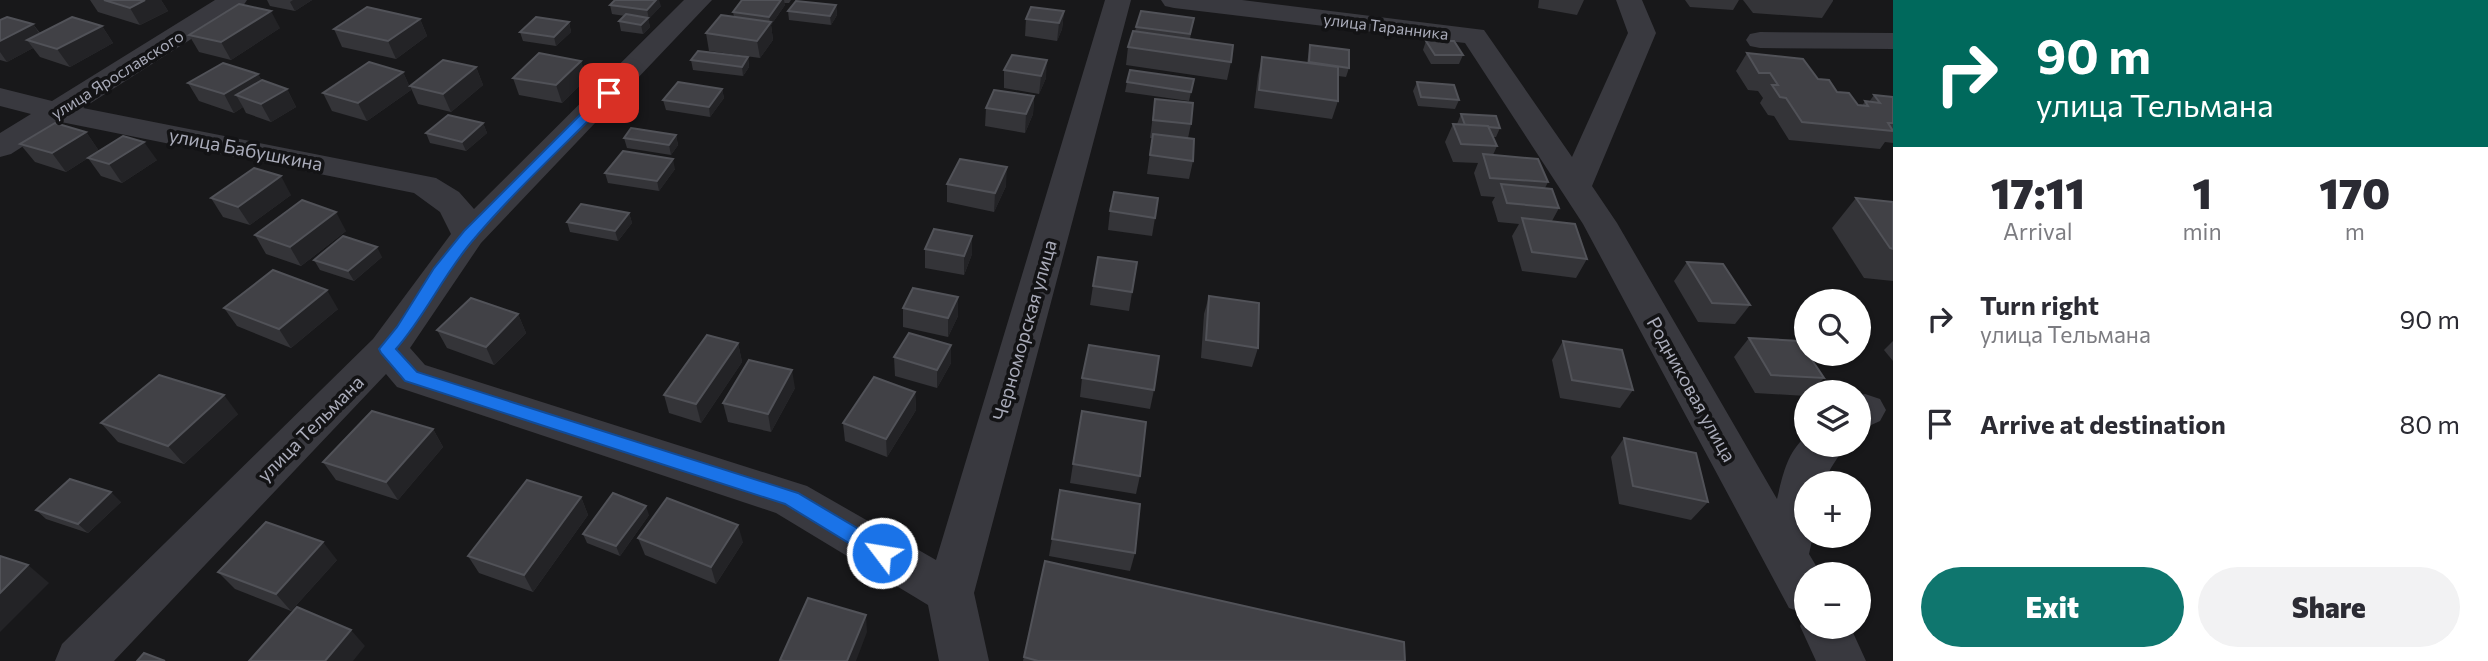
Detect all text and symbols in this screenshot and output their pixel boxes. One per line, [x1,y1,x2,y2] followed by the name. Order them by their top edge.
[1322,9,1450,43] street label: улица Таранника
[2036,24,2151,84] text: 90 m
[47,26,187,122] street label: улица Ярославского
[1921,28,2012,119] icon: right
[579,63,639,123] pin
[590,74,628,112] icon: arrive
[2036,84,2274,124] text: улица Тельмана
[167,123,325,175] street label: улица Бабушкина
[1991,166,2085,218] text: 17:11
[2192,166,2212,218] text: 1
[2319,166,2390,218] text: 170
[2003,217,2073,245] text: Arrival
[2182,217,2222,245] text: min
[2345,217,2365,245] text: m
[987,237,1061,423] street label: Черноморская улица
[1794,289,1871,639] map controls
[1794,289,1871,366] button: search
[1980,289,2099,320] text: Turn right
[1921,300,1959,338] icon: right
[2400,303,2460,334] text: 90 m
[1643,312,1741,466] street label: Родниковая улица
[1980,320,2151,348] text: улица Тельмана
[252,370,368,486] street label: улица Тельмана
[1794,380,1871,457] button: layers
[1921,405,1959,443] icon: arrive
[1980,408,2226,439] text: Arrive at destination
[2400,408,2460,439] text: 80 m
[1794,471,1871,548] button: +
[845,516,919,590] position arrow
[1794,562,1871,639] button: −
[1921,567,2184,647] button: Exit
[2198,567,2460,647] button: Share

